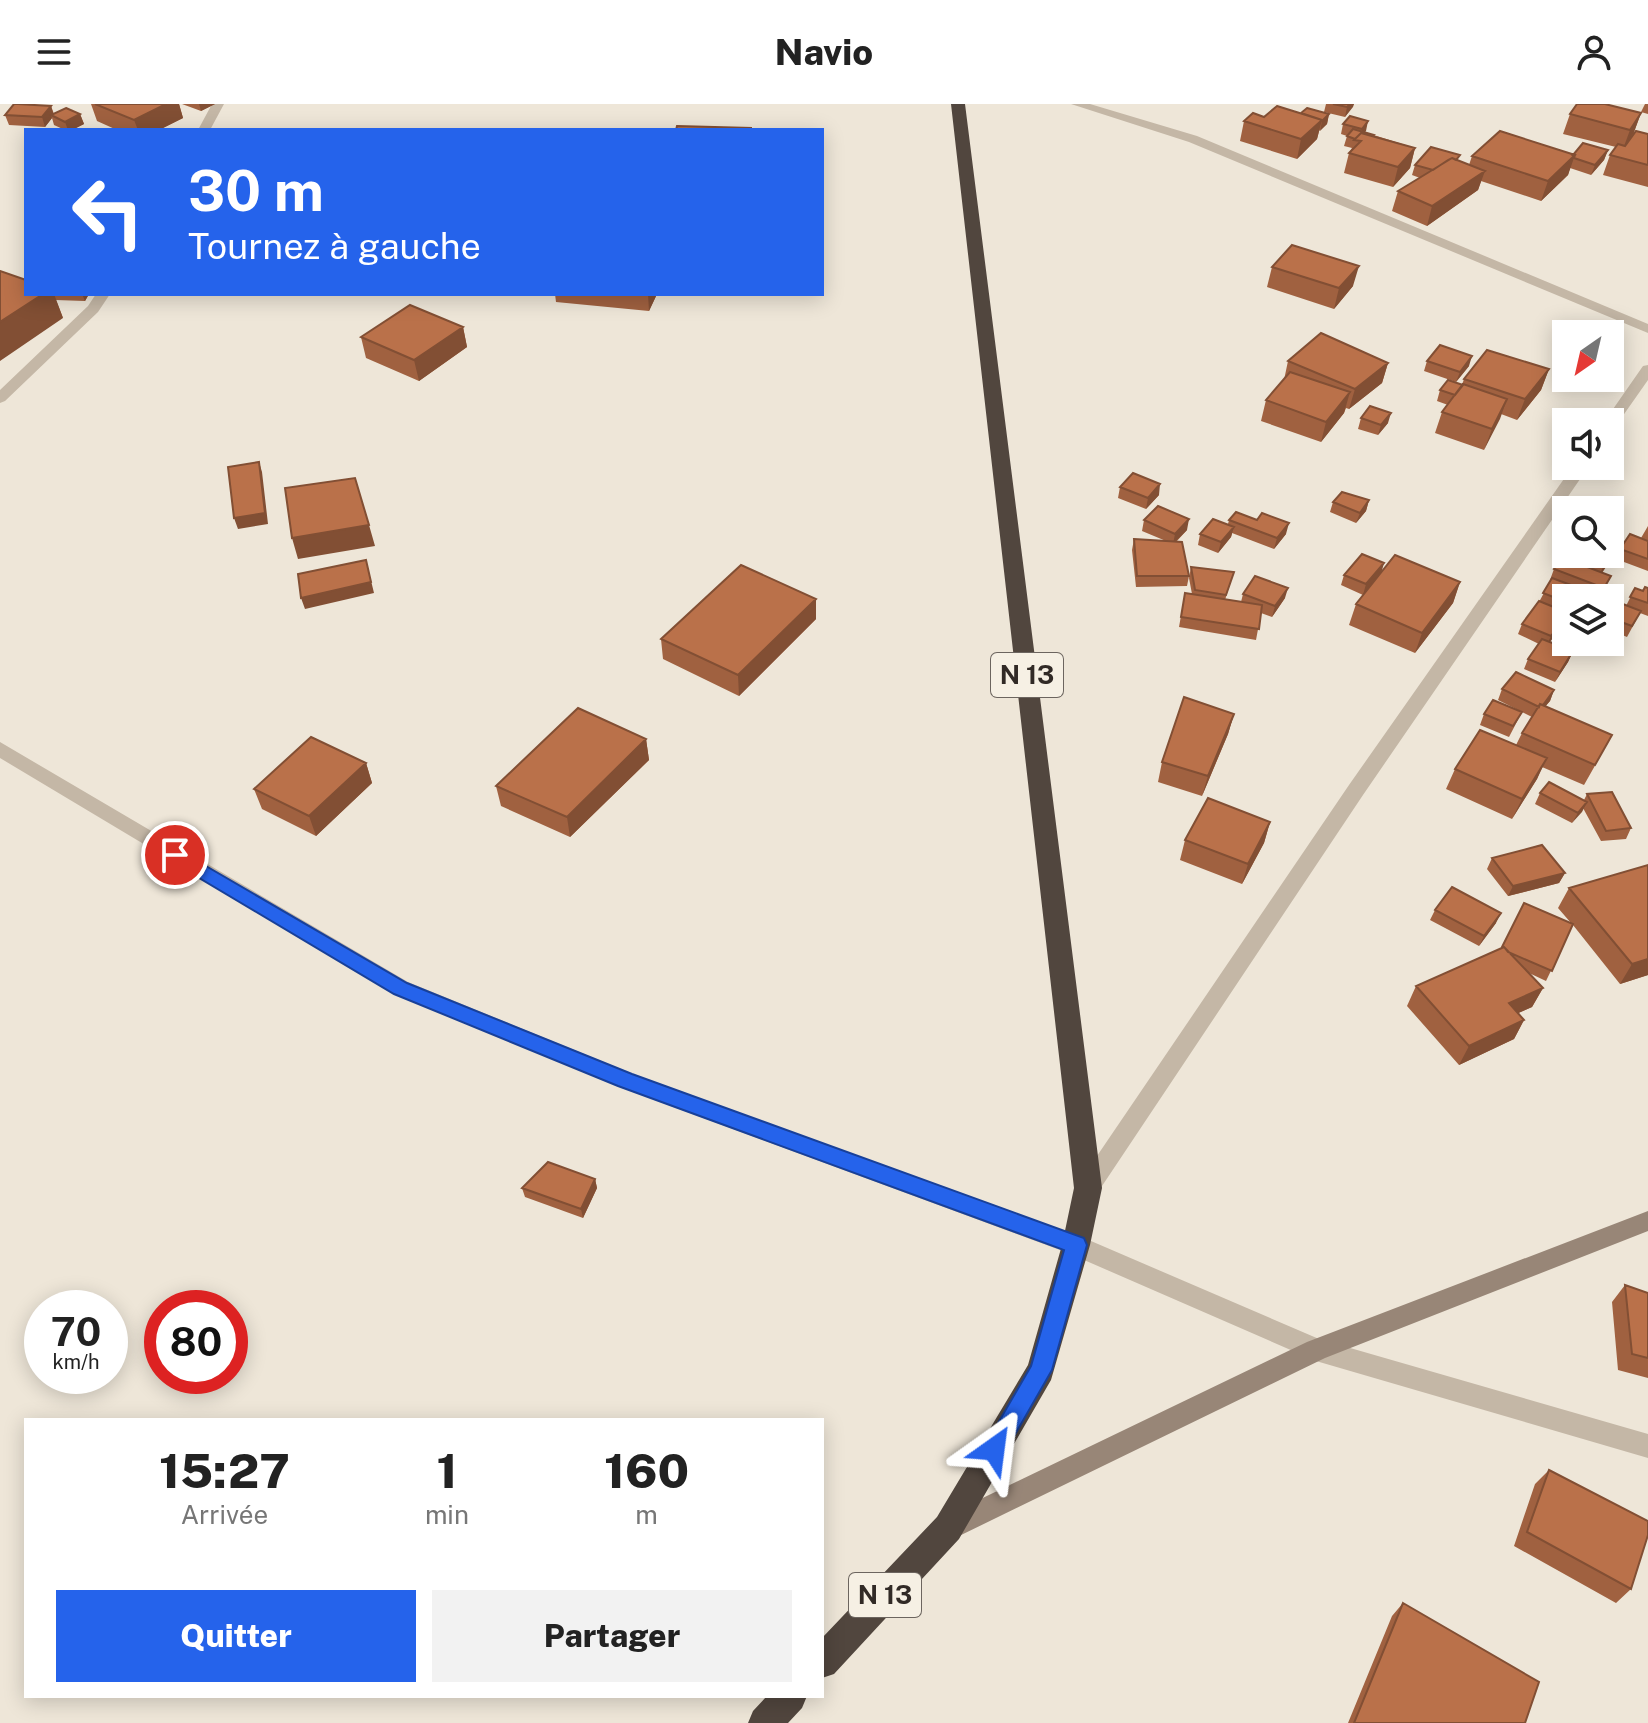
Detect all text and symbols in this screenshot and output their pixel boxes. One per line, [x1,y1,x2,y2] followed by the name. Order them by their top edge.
[32,30,76,74] icon: menu
[1572,30,1616,74] icon: person
[775,31,873,73] text: Navio
[188,158,324,224] text: 30 m
[56,160,160,264] icon: left
[188,225,481,267] text: Tournez à gauche
[1552,320,1624,392] north arrow
[1552,320,1624,656] map controls
[1552,408,1624,480] button: sound
[1552,496,1624,568] button: search
[1552,584,1624,656] button: layers
[991,653,1063,697] road number: N 13
[141,821,209,889] pin
[153,833,197,877] icon: arrive
[144,1290,248,1394] speed limit sign: 80
[51,1308,101,1355] text: 70
[52,1350,100,1374] text: km/h
[952,1407,1036,1491] position arrow
[159,1442,290,1499] text: 15:27
[436,1442,457,1499] text: 1
[604,1442,689,1499] text: 160
[181,1499,268,1530] text: Arrivée
[425,1499,469,1530] text: min
[635,1499,658,1530] text: m
[849,1573,921,1617] road number: N 13
[56,1590,416,1682] button: Quitter
[432,1590,792,1682] button: Partager

